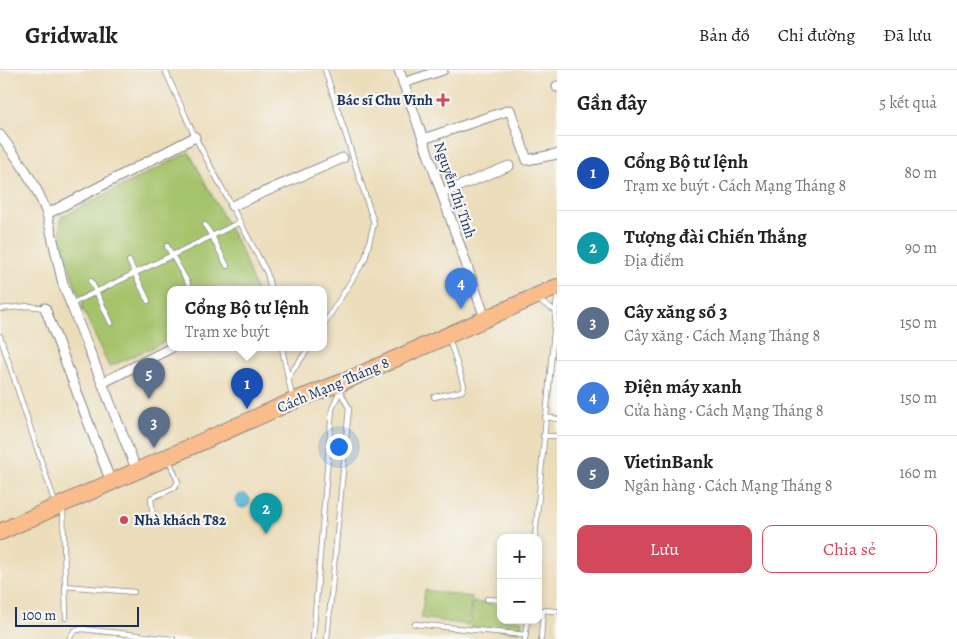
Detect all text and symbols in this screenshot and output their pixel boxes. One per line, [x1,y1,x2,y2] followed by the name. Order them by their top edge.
[25,19,118,51] text: Gridwalk
[699,23,750,47] text: Bản đồ
[778,23,855,47] text: Chỉ đường
[883,23,932,47] text: Đã lưu
[577,89,647,117] text: Gần đây
[336,90,433,110] place label: Bác sĩ Chu Vinh
[879,92,937,114] text: 5 kết quả
[437,94,449,106] marker: Bác sĩ Chu Vinh
[429,139,481,241] street label: Nguyễn Thị Tính
[624,149,748,175] text: Cổng Bộ tư lệnh
[590,162,596,184] text: 1
[904,162,937,184] text: 80 m
[624,175,846,197] text: Trạm xe buýt · Cách Mạng Tháng 8
[624,224,807,250] text: Tượng đài Chiến Thắng
[589,237,597,259] text: 2
[905,237,937,259] text: 90 m
[624,250,684,272] text: Địa điểm
[445,268,477,309] pin: 4
[167,286,327,351] popup
[185,295,309,321] text: Cổng Bộ tư lệnh
[624,299,727,325] text: Cây xăng số 3
[590,312,596,334] text: 3
[900,312,937,334] text: 150 m
[185,321,270,343] text: Trạm xe buýt
[624,325,820,347] text: Cây xăng · Cách Mạng Tháng 8
[274,352,392,418] street label: Cách Mạng Tháng 8
[133,358,165,399] pin: 5
[231,368,263,409] pin: 1
[624,374,742,400] text: Điện máy xanh
[589,387,597,409] text: 4
[900,387,937,409] text: 150 m
[624,400,824,422] text: Cửa hàng · Cách Mạng Tháng 8
[138,407,170,448] pin: 3
[326,434,352,460] your location
[624,449,713,475] text: VietinBank
[590,462,596,484] text: 5
[899,462,937,484] text: 160 m
[624,475,832,497] text: Ngân hàng · Cách Mạng Tháng 8
[250,493,282,534] pin: 2
[134,510,227,530] place label: Nhà khách T82
[118,514,130,526] marker: Nhà khách T82
[577,525,752,573] button: Lưu
[762,525,937,573] button: Chia sẻ
[497,534,542,624] map controls
[497,534,542,579] button: +
[497,579,542,624] button: −
[15,604,139,627] scale bar
[22,606,56,625] text: 100 m

